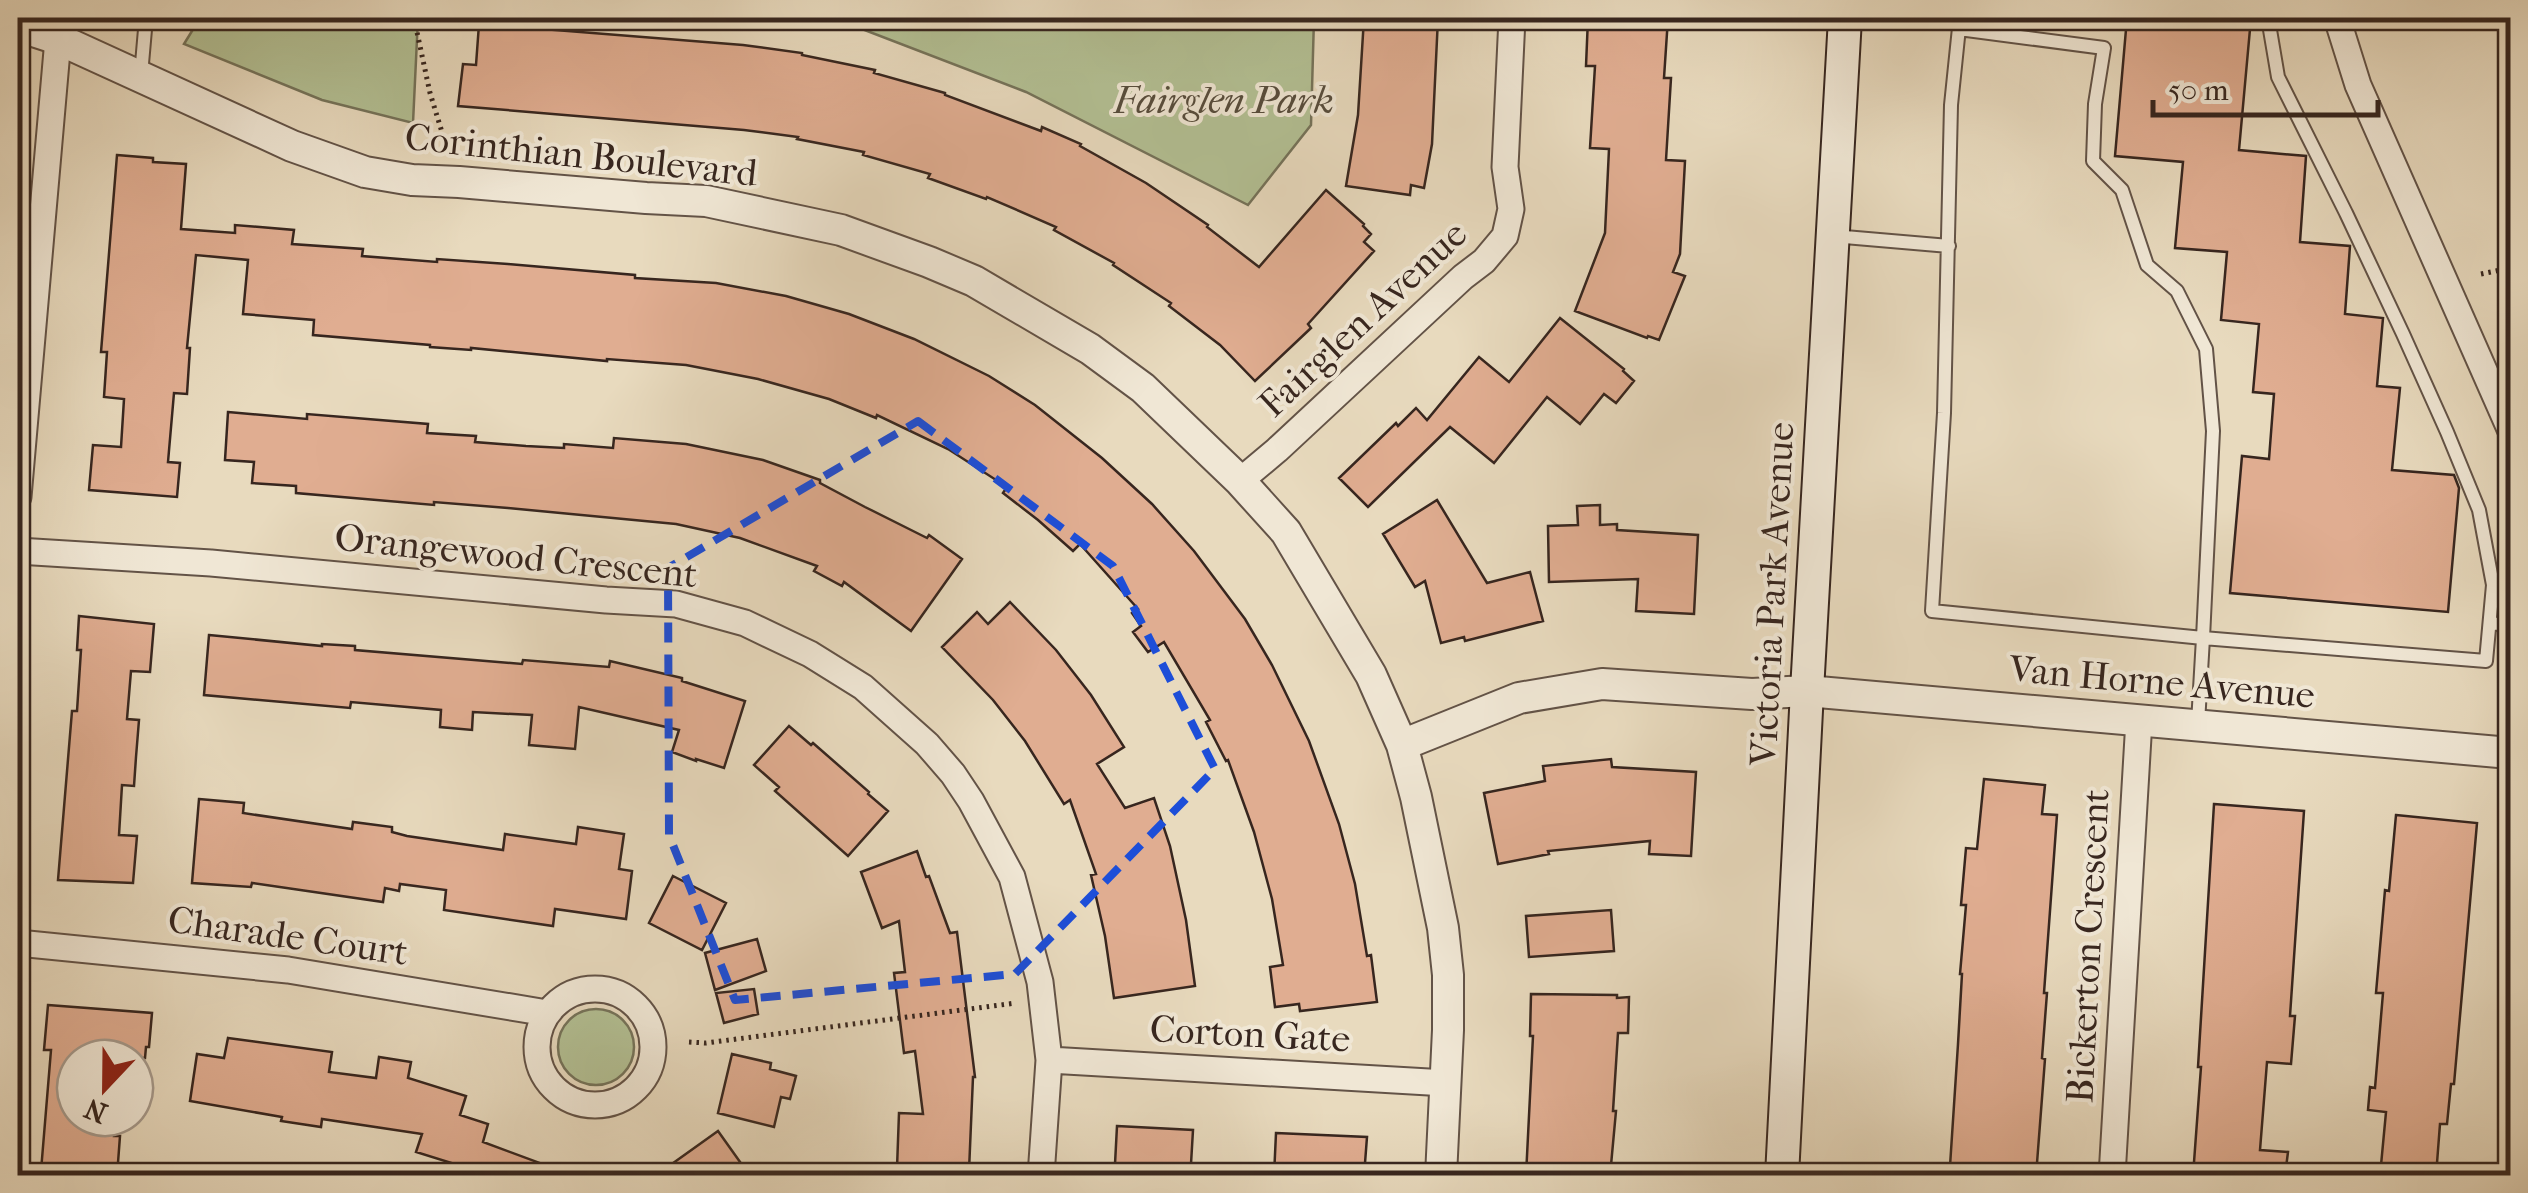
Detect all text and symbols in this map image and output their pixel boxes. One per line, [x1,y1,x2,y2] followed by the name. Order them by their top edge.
[2153,55,2378,117] scale bar
[2168,73,2229,108] text: 50 m
[1112,78,1334,123] park label: Fairglen Park
[403,114,760,196] street label: Corinthian Boulevard
[1250,211,1476,427] street label: Fairglen Avenue
[1740,421,1803,768] street label: Victoria Park Avenue
[332,515,700,597] street label: Orangewood Crescent
[2006,646,2317,718] street label: Van Horne Avenue
[2057,787,2119,1104] street label: Bickerton Crescent
[165,897,411,975] street label: Charade Court
[1149,1006,1351,1062] street label: Corton Gate
[55,1038,155,1138] north arrow
[79,1091,112,1130] text: N

